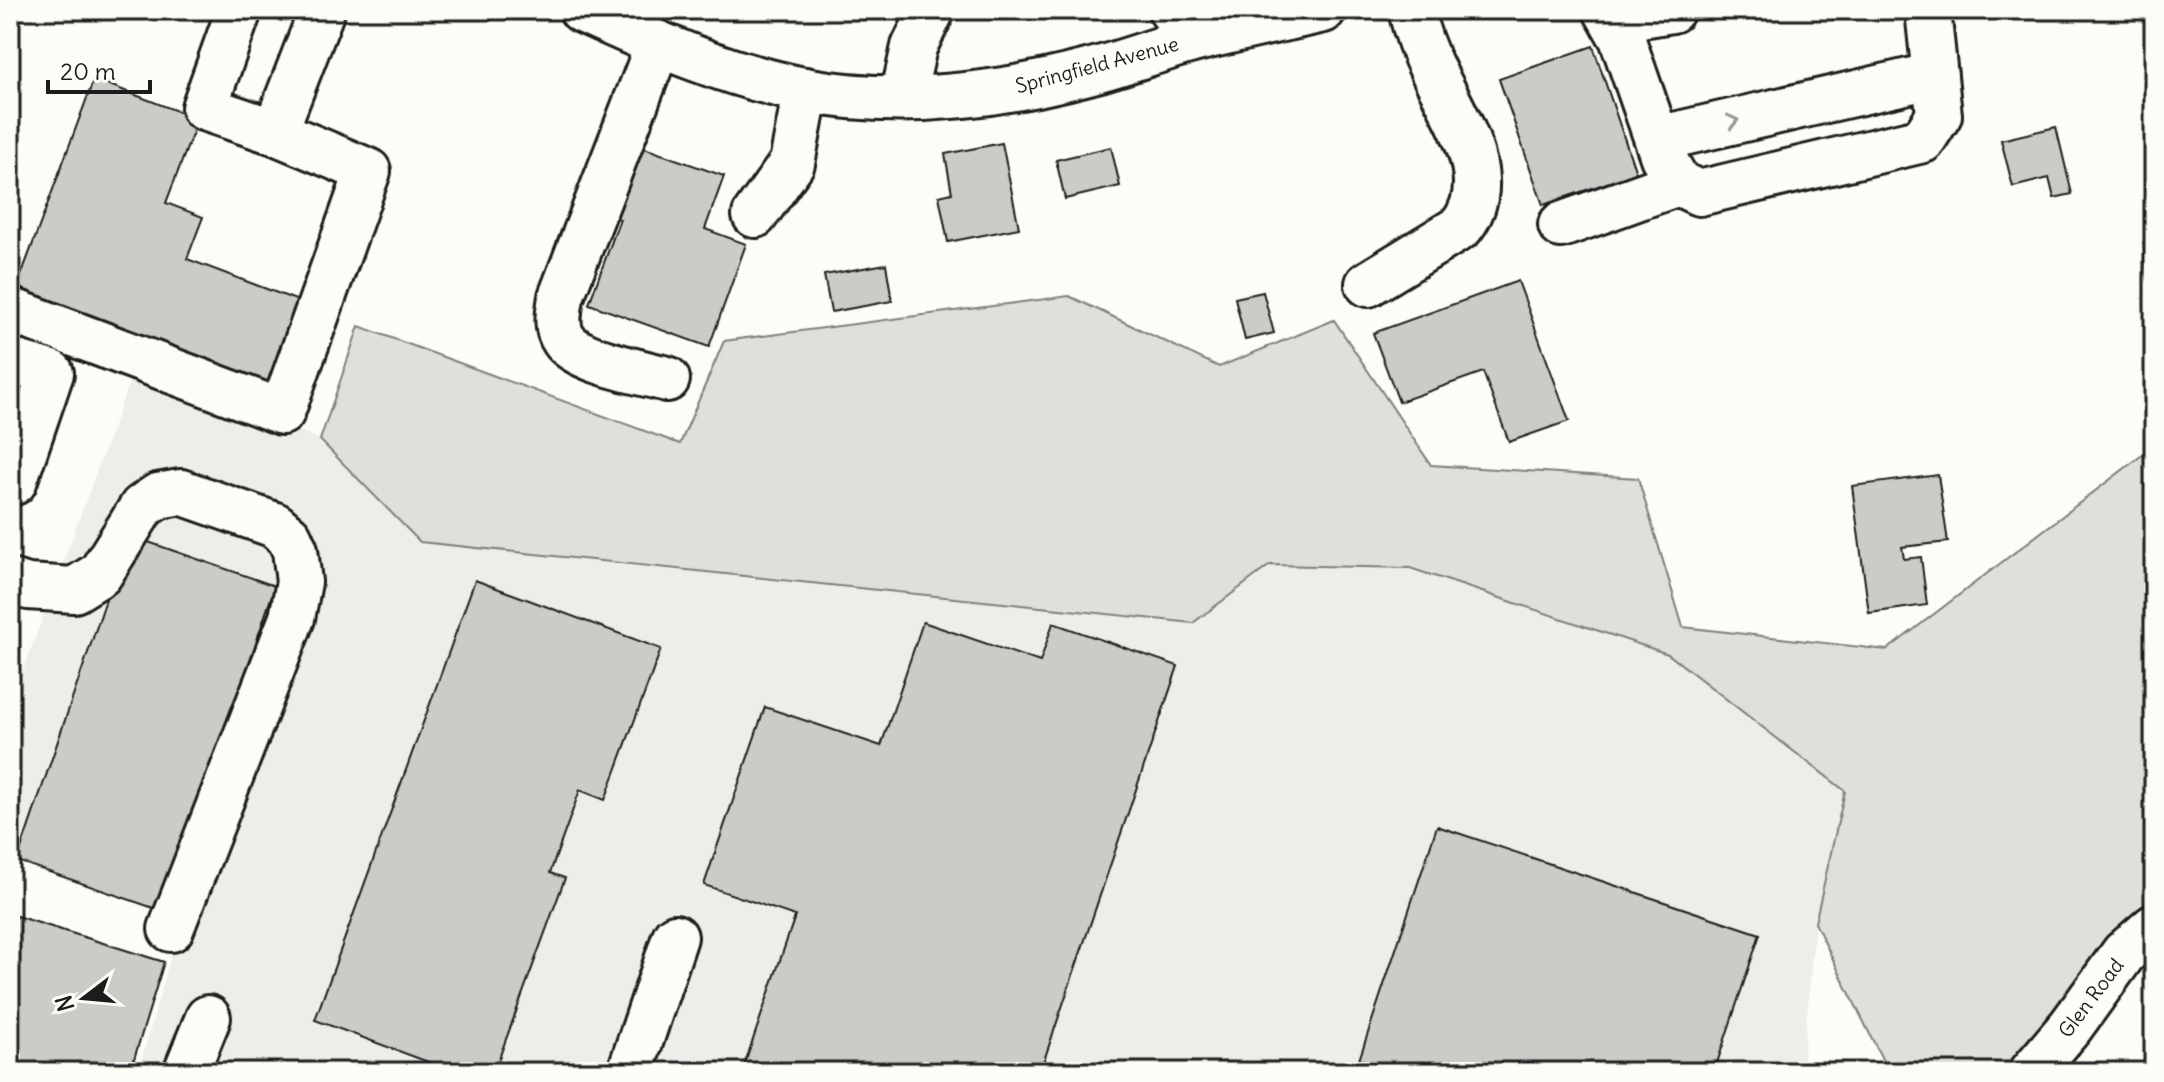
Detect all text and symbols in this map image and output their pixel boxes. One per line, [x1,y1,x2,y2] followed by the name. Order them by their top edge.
[1013,31,1181,98] street label: Springfield Avenue
[48,44,150,94] scale bar
[60,56,116,86] text: 20 m
[1725,114,1739,131] one-way arrow
[2053,953,2129,1042] street label: Glen Road
[44,958,124,1038] north arrow
[49,992,80,1015] text: N

